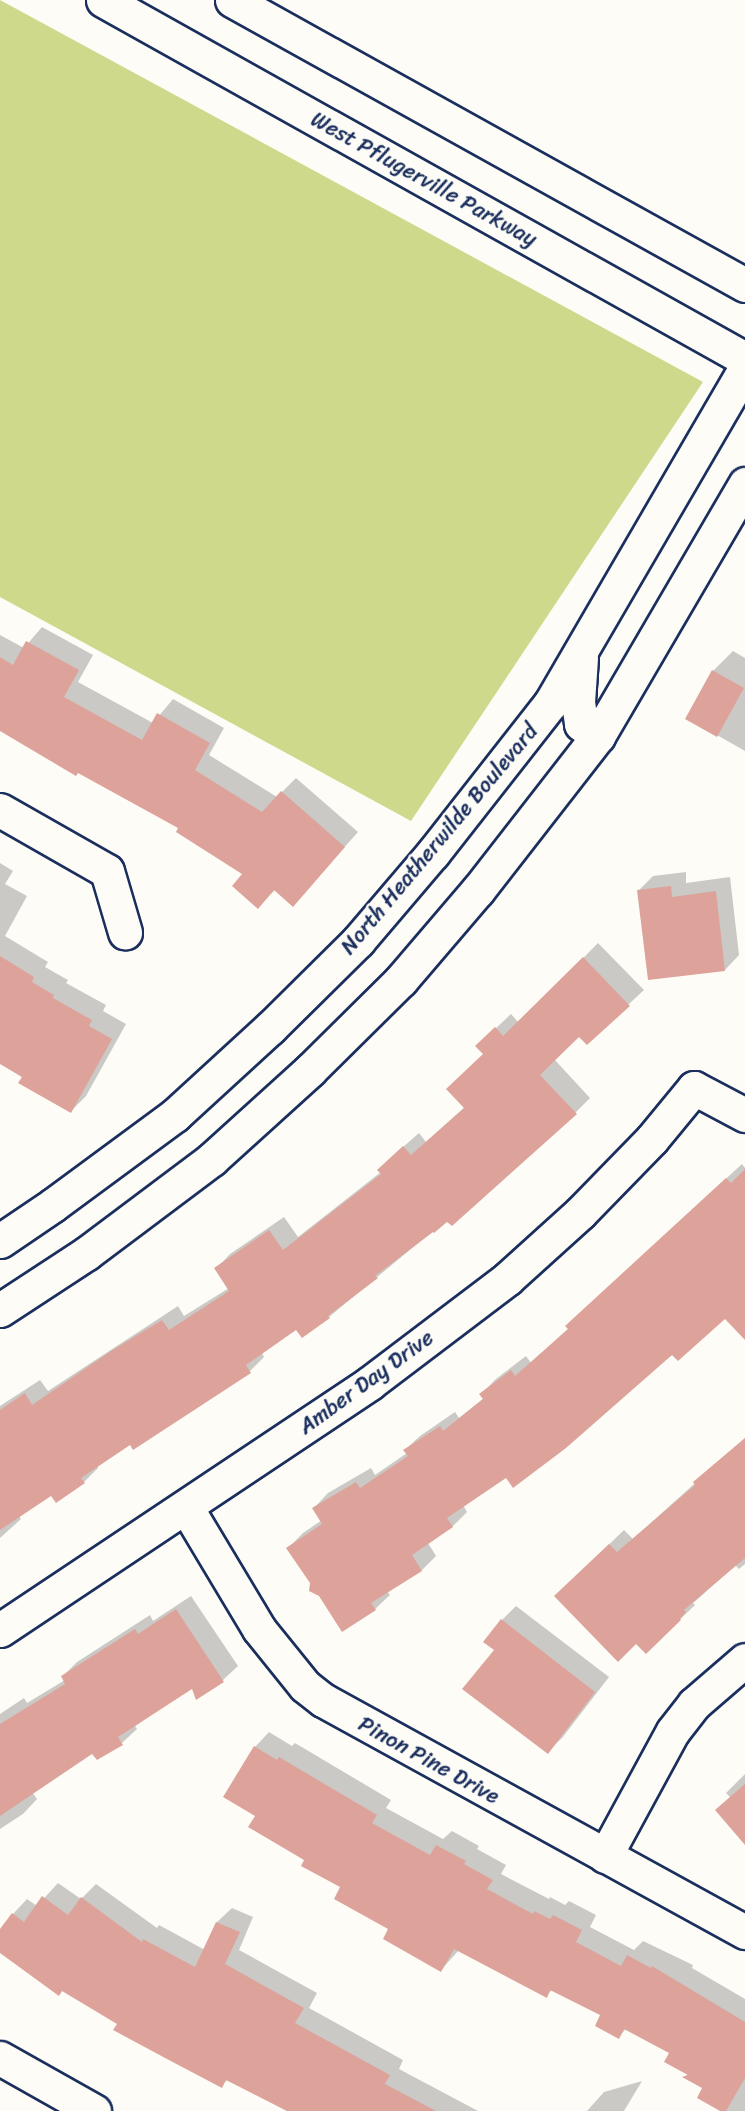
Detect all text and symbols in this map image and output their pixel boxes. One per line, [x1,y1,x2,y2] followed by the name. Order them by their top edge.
[306,106,542,252] street label: West Pflugerville Parkway
[335,718,543,960] street label: North Heatherwilde Boulevard
[293,1324,439,1440] street label: Amber Day Drive
[353,1710,505,1810] street label: Pinon Pine Drive

